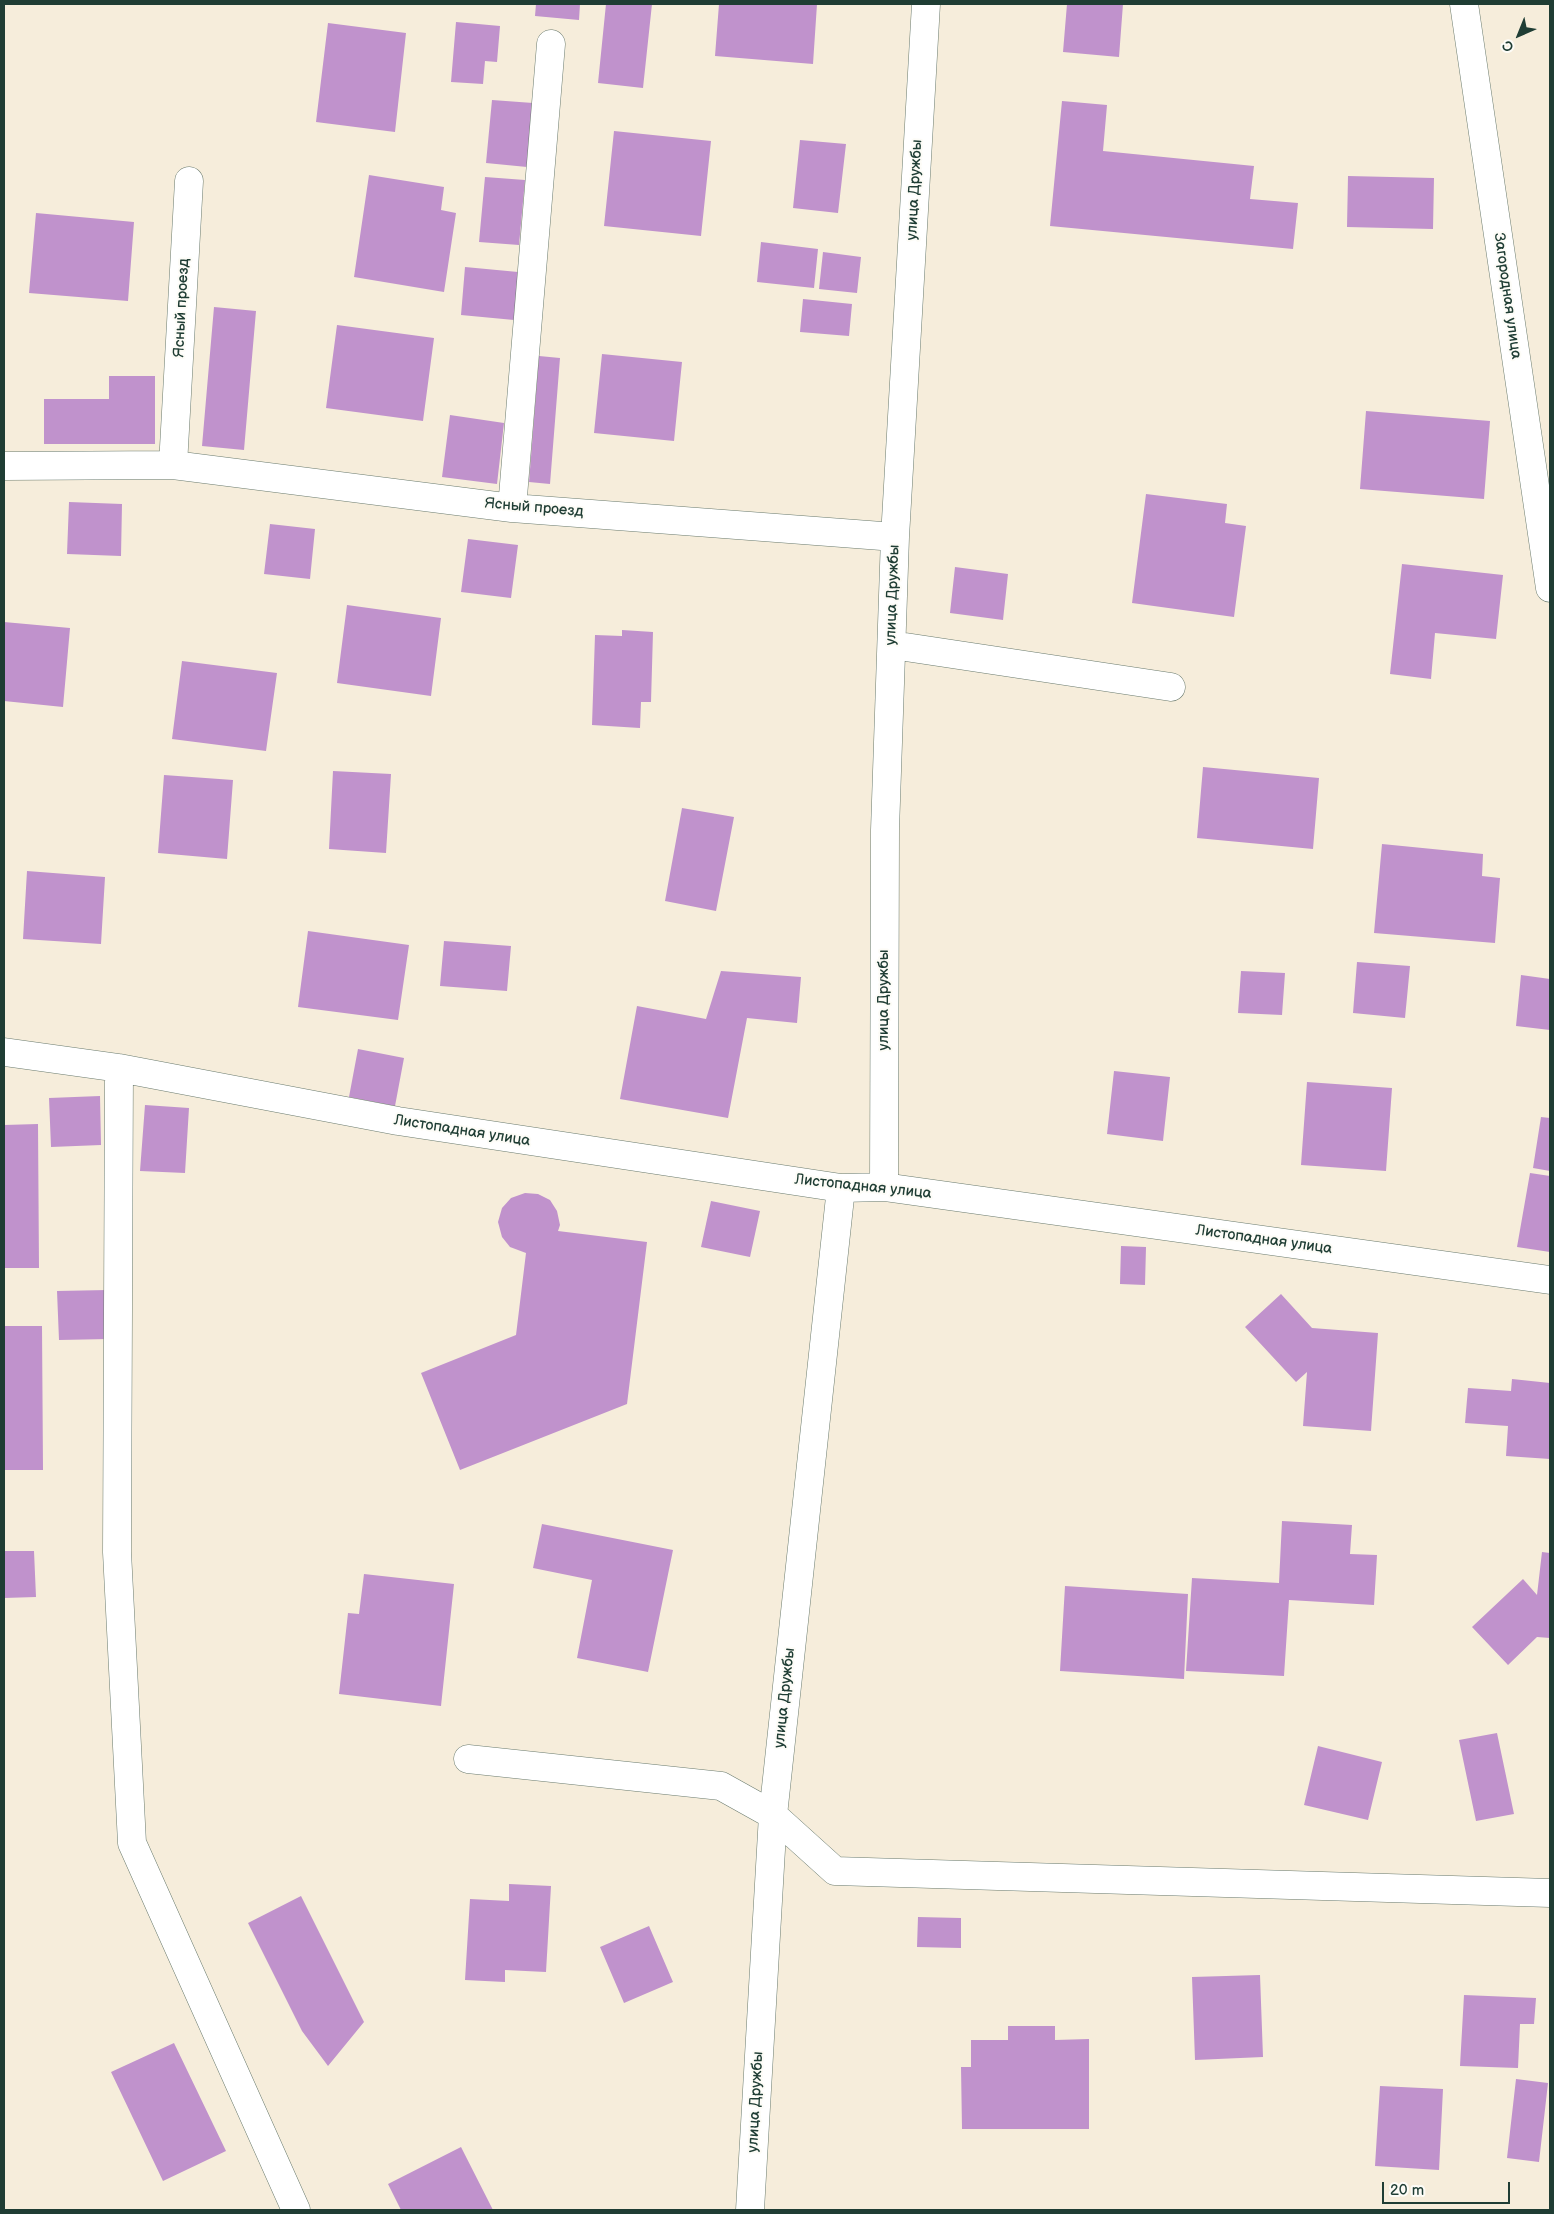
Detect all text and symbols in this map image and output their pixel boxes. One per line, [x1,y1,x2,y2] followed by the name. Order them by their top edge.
[1494,10,1544,60] north arrow
[1499,37,1518,56] text: С
[903,139,927,241] street label: улица Дружбы
[1489,232,1525,360] street label: Загородная улица
[170,258,194,358] street label: Ясный проезд
[484,495,584,521] street label: Ясный проезд
[882,544,904,646] street label: улица Дружбы
[875,950,893,1050] street label: улица Дружбы
[393,1111,531,1151] street label: Листопадная улица
[794,1171,932,1203] street label: Листопадная улица
[1195,1222,1333,1258] street label: Листопадная улица
[771,1647,799,1749] street label: улица Дружбы
[744,2051,768,2153] street label: улица Дружбы
[1384,2172,1512,2204] scale bar
[1390,2181,1424,2200] text: 20 m

